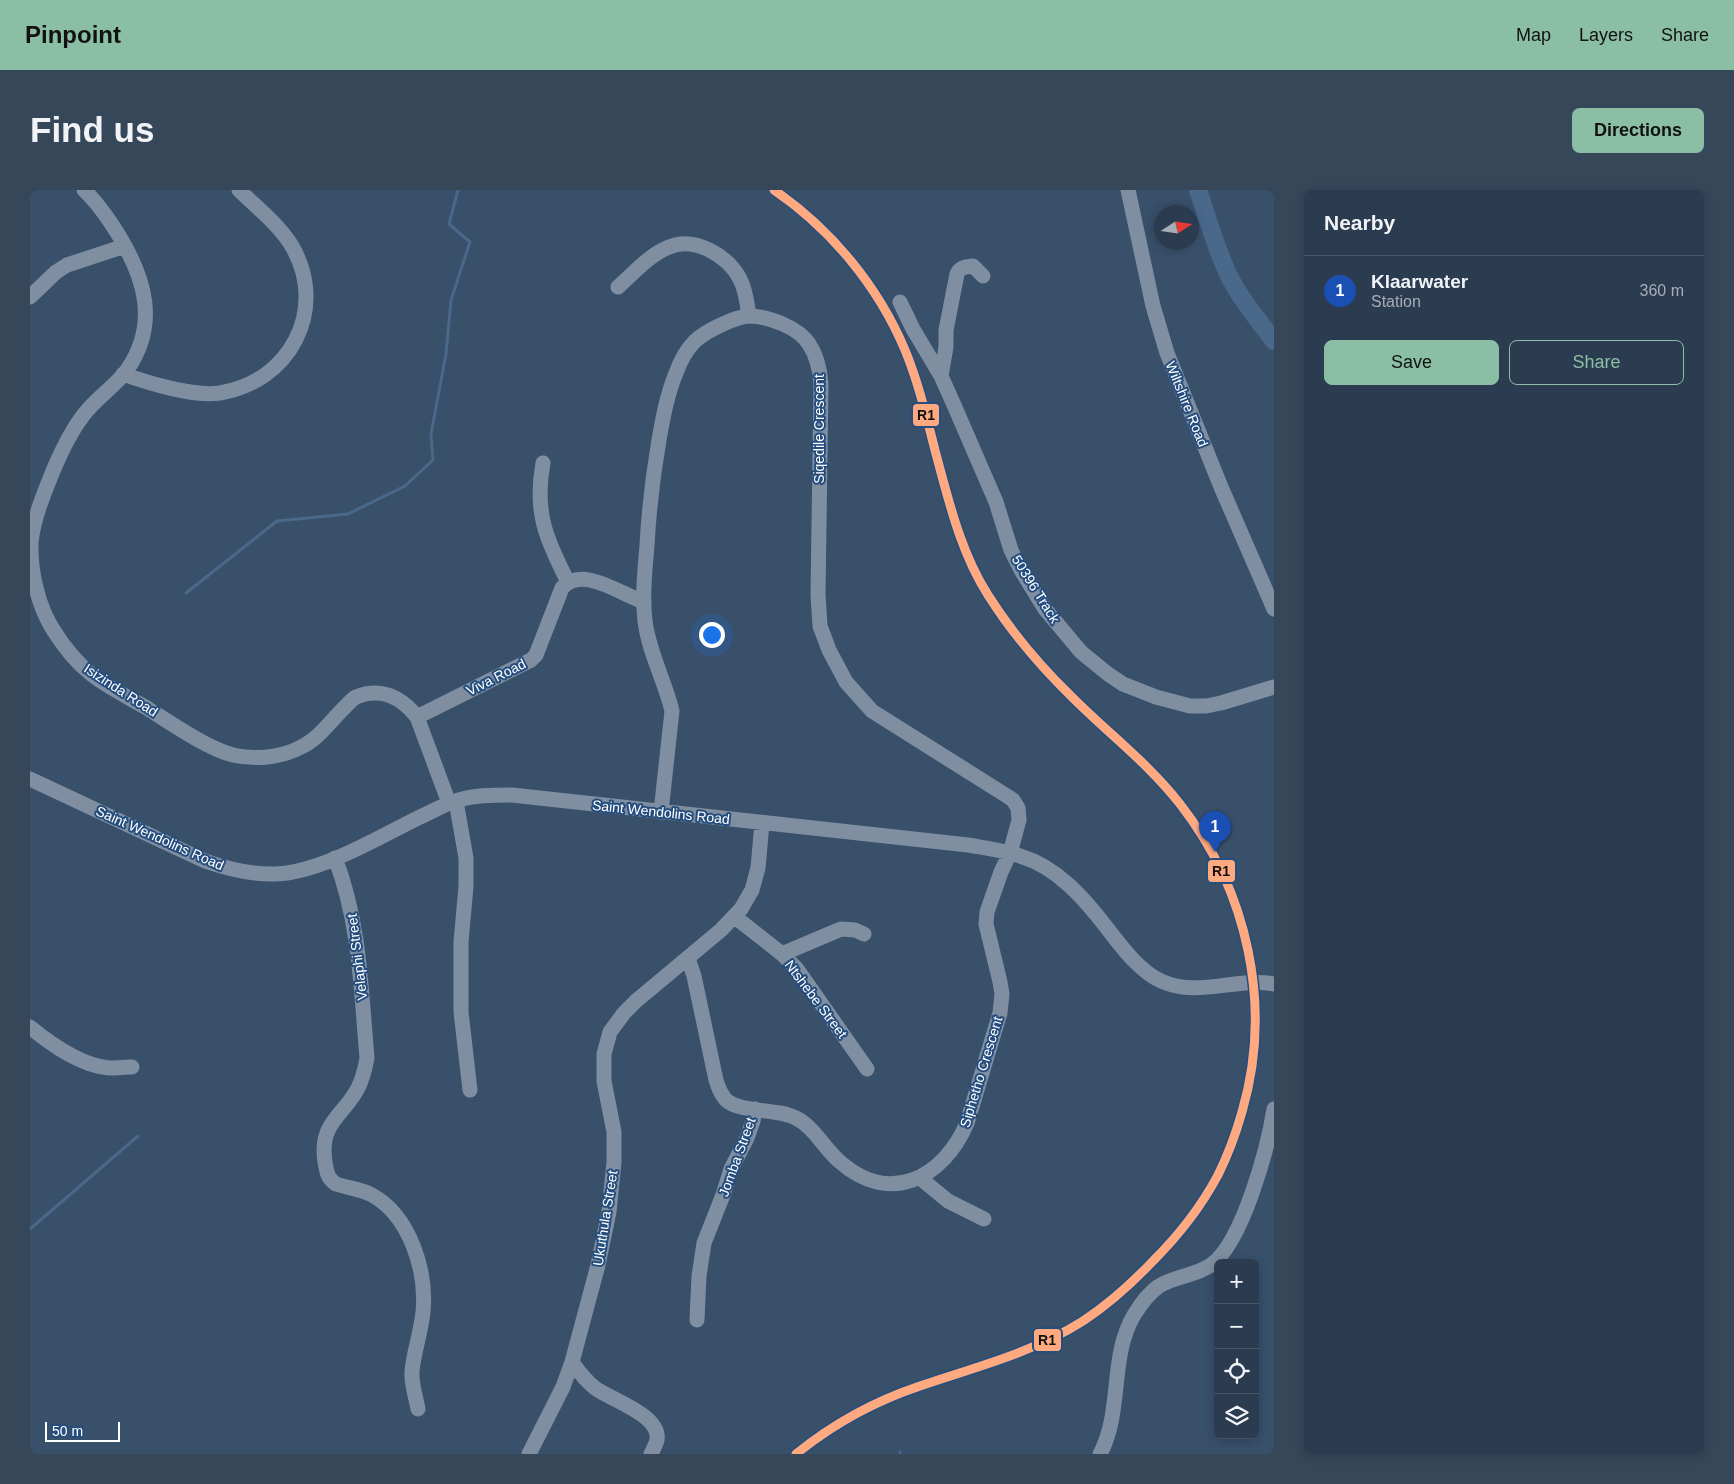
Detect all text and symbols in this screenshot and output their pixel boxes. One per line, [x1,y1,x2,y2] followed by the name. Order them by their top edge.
[25,21,121,48] text: Pinpoint
[1516,25,1551,45] text: Map
[1579,25,1633,45] text: Layers
[1661,25,1709,45] text: Share
[1572,108,1704,153] button: Directions
[30,110,154,149] text: Find us
[1154,205,1199,250] north arrow
[1324,211,1395,234] text: Nearby
[1371,271,1468,292] text: Klaarwater
[1336,282,1344,299] text: 1
[1640,282,1684,299] text: 360 m
[1371,293,1421,310] text: Station
[1324,340,1499,385] button: Save
[1509,340,1684,385] button: Share
[1163,359,1211,449] street label: Wiltshire Road
[811,374,827,484] street label: Siqedile Crescent
[912,403,940,427] line badge: R1
[917,407,935,423] text: R1
[1009,552,1064,627] street label: 50396 Track
[699,622,725,648] your location
[464,655,528,699] street label: Viva Road
[81,660,161,720] street label: Isizinda Road
[591,797,731,827] street label: Saint Wendolins Road
[94,803,226,873] street label: Saint Wendolins Road
[1199,811,1231,852] pin: 1
[1207,859,1236,883] line badge: R1
[1212,863,1230,879] text: R1
[344,913,370,1001] street label: Velaphi Street
[782,957,851,1041] street label: Ntshebe Street
[957,1014,1006,1129] street label: Siphetho Crescent
[715,1115,759,1199] street label: Jomba Street
[590,1169,620,1267] street label: Ukuthula Street
[1214,1259,1259,1439] map controls
[1214,1259,1259,1304] button: +
[1214,1304,1259,1349] button: −
[1033,1328,1062,1352] line badge: R1
[1038,1332,1056,1348] text: R1
[1214,1349,1259,1394] button: locate
[1214,1394,1259,1439] button: layers
[45,1419,120,1442] scale bar
[52,1423,83,1439] text: 50 m

